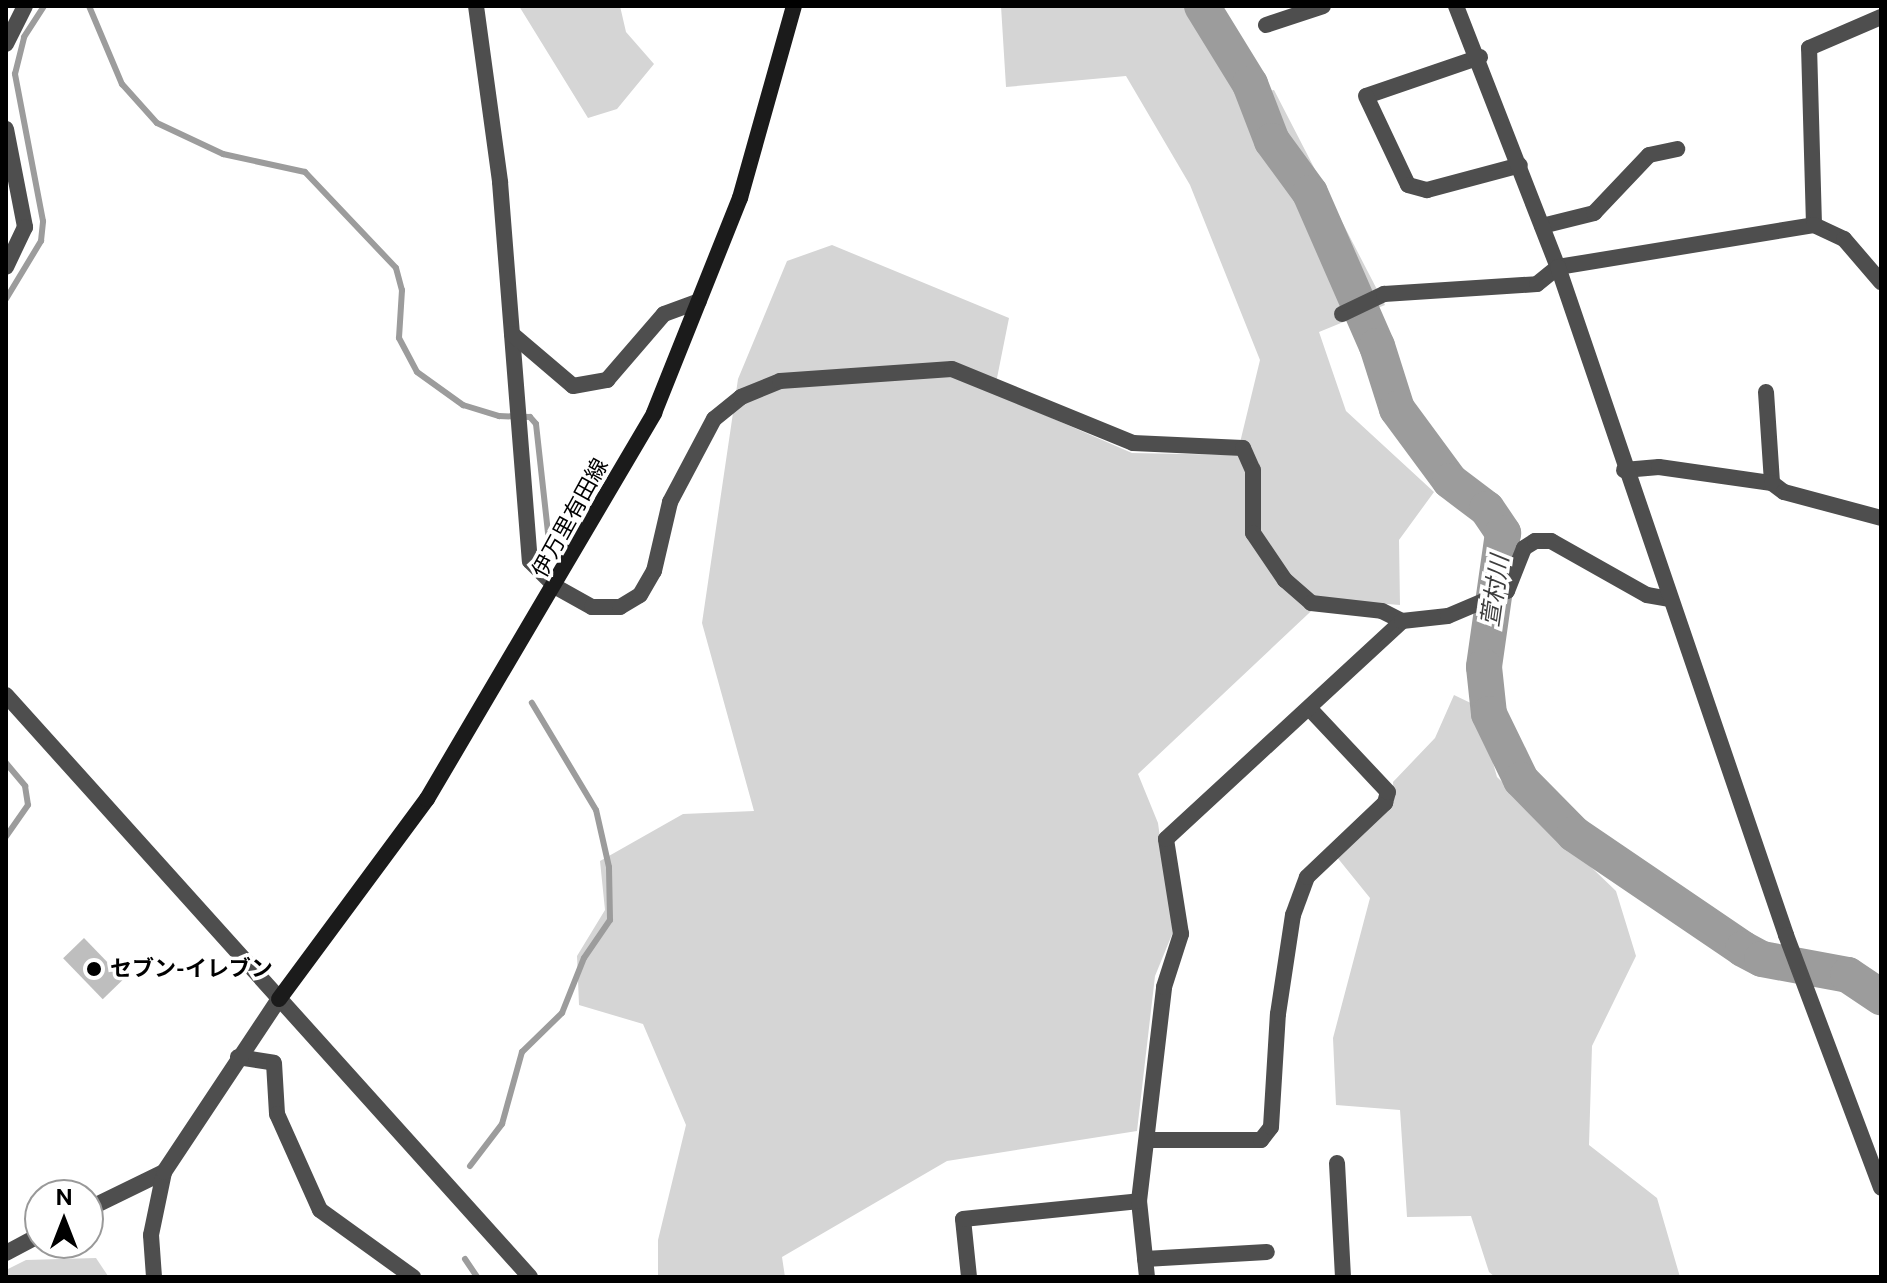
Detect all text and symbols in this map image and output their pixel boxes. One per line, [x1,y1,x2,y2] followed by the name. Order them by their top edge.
[526,454,614,582] street label: 伊万里有田線
[1476,553,1514,629] water label: 萱村川
[110,956,273,982] place label: セブン-イレブン
[85,960,103,978] marker: セブン-イレブン
[24,1179,104,1259] north arrow
[55,1184,73,1210] text: N

